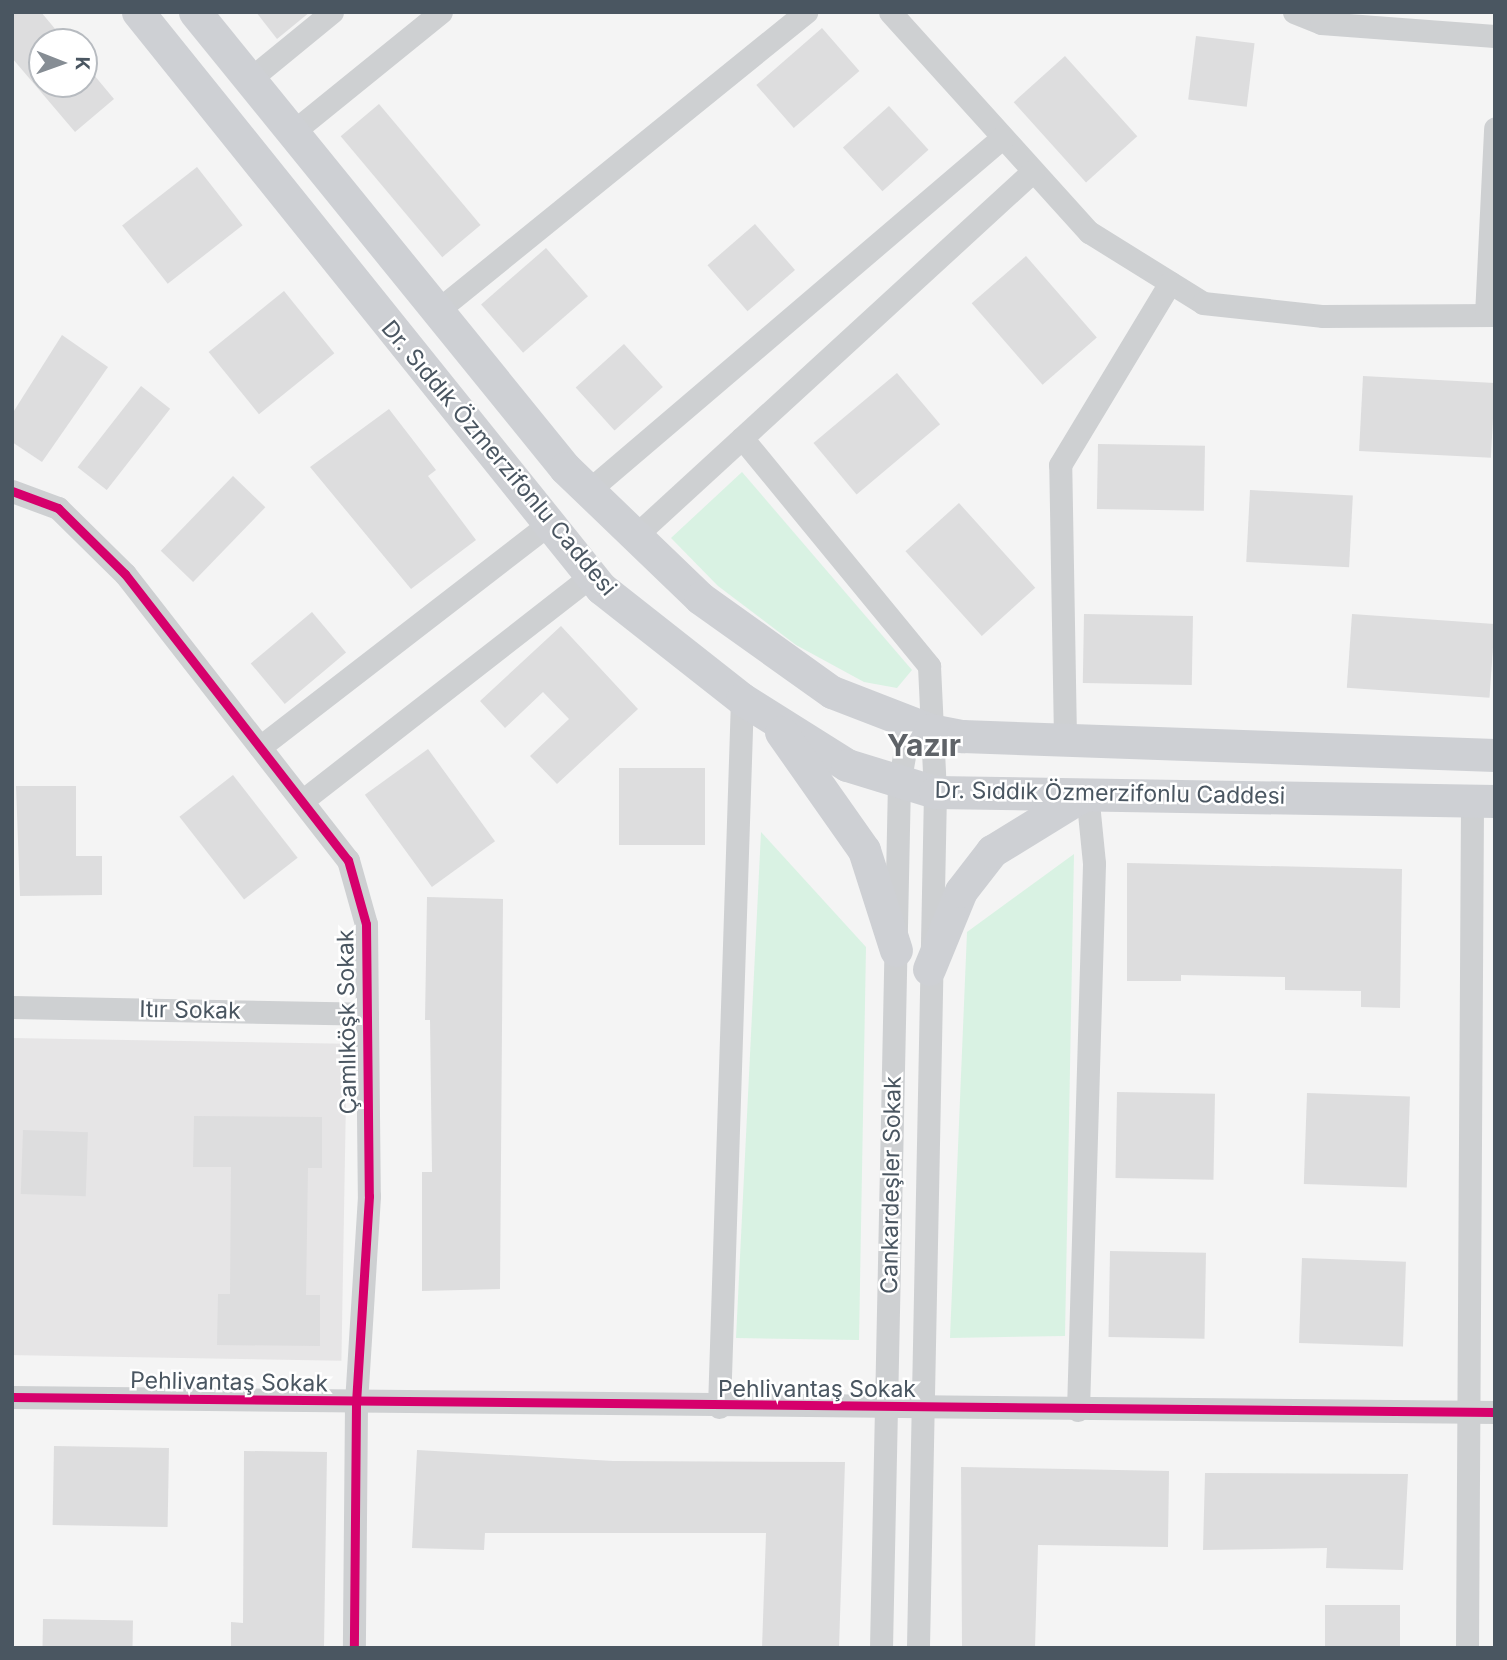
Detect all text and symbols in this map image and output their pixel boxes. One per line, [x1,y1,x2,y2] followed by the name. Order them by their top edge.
[28,28,98,98] north arrow
[71,56,94,70] text: K
[376,315,622,601] street label: Dr. Sıddık Özmerzifonlu Caddesi
[887,727,961,763] district label: Yazır
[934,776,1286,810] street label: Dr. Sıddık Özmerzifonlu Caddesi
[332,929,362,1115] street label: Çamlıköşk Sokak
[139,995,241,1025] street label: Itır Sokak
[875,1076,907,1294] street label: Cankardeşler Sokak
[130,1366,328,1398] street label: Pehlivantaş Sokak
[718,1375,916,1403] street label: Pehlivantaş Sokak

